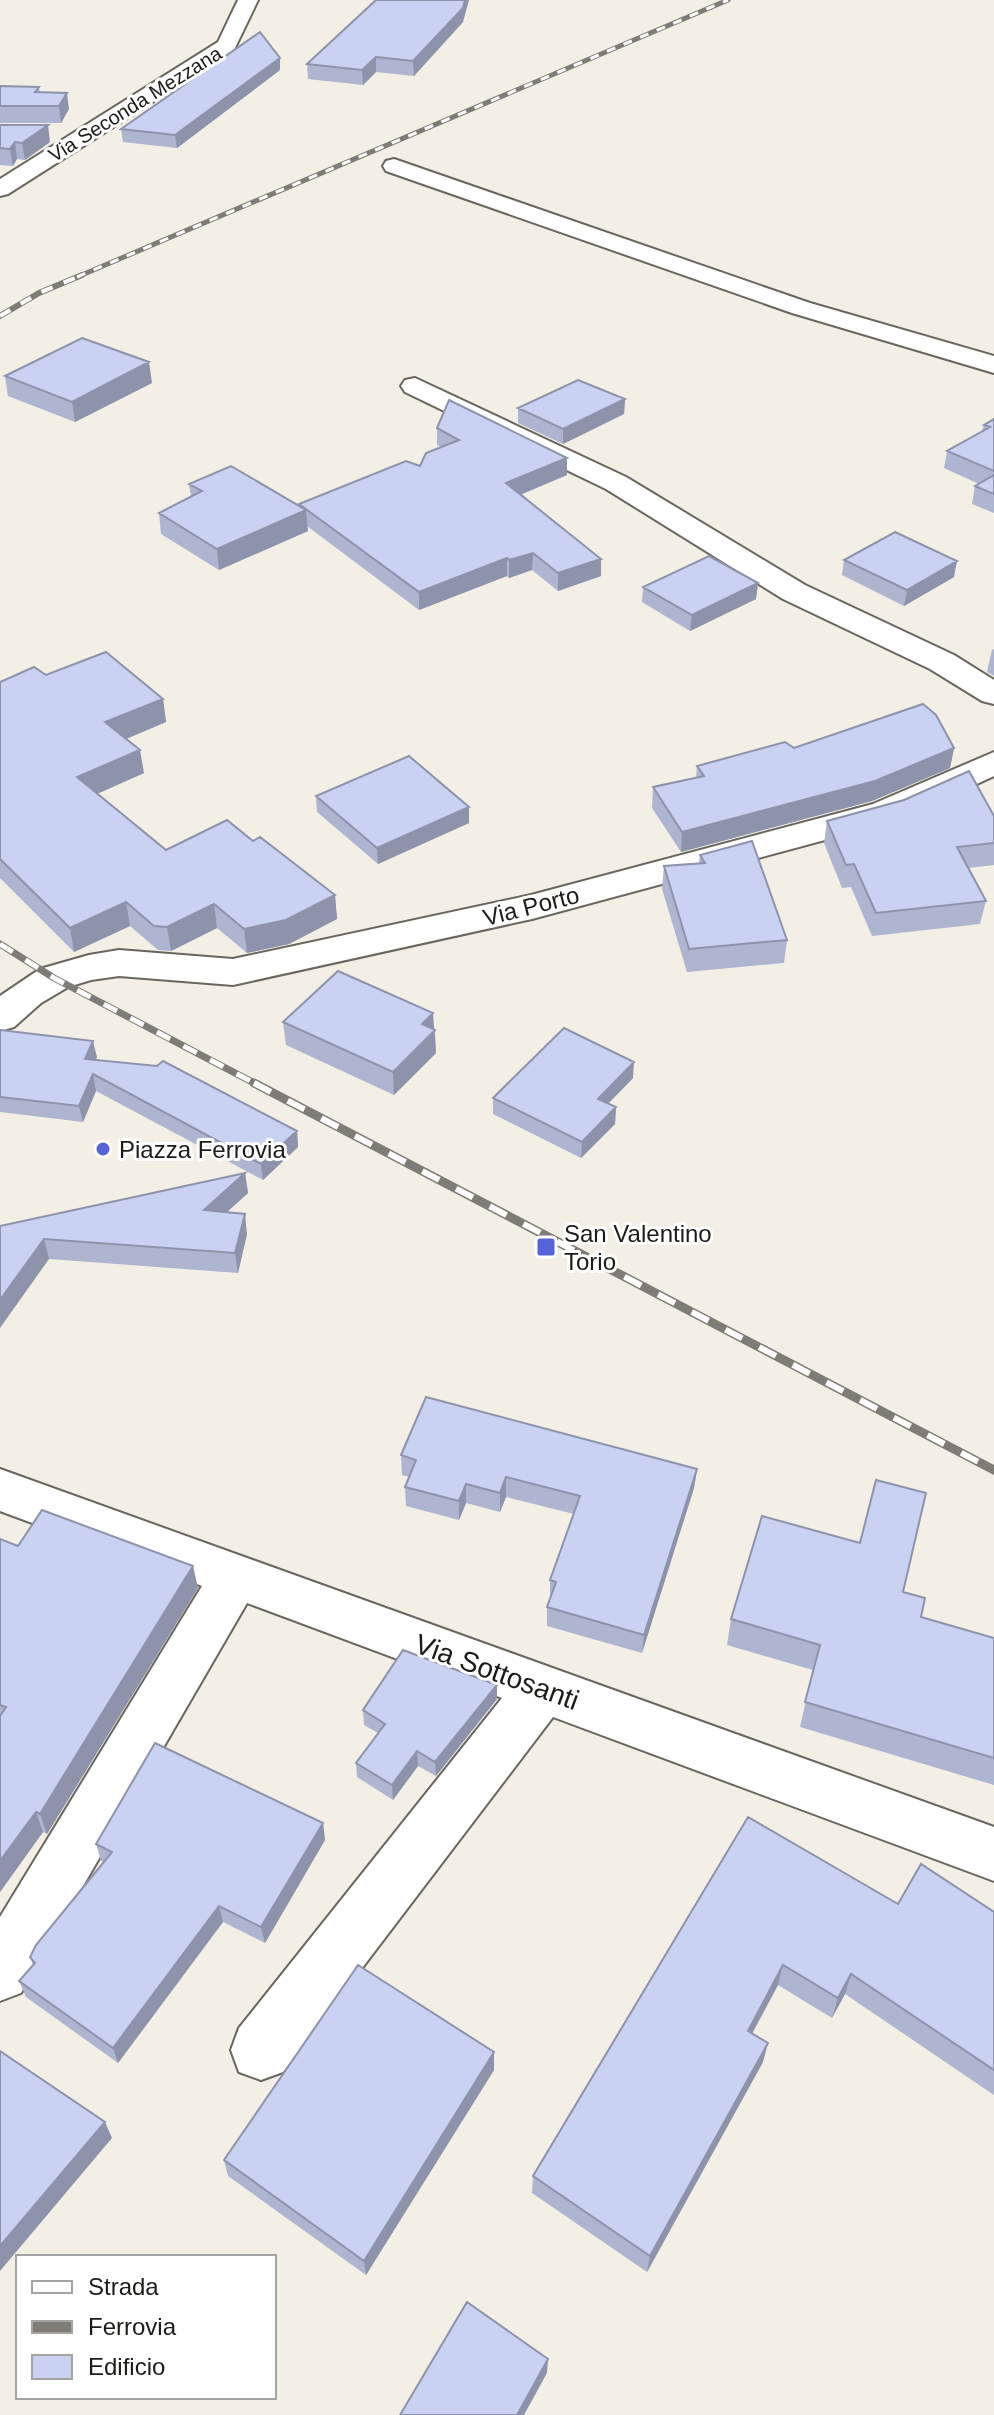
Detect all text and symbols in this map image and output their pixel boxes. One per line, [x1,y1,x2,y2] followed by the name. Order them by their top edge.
[44,41,226,166] street label: Via Seconda Mezzana
[480,881,582,931] street label: Via Porto
[119,1136,286,1163] place label: Piazza Ferrovia
[94,1140,112,1158] marker: Piazza Ferrovia
[564,1220,712,1275] place label: San Valentino Torio
[535,1236,557,1258] marker: San Valentino Torio
[411,1628,583,1716] street label: Via Sottosanti
[16,2255,276,2399] legend
[88,2273,159,2300] text: Strada
[88,2313,177,2340] text: Ferrovia
[88,2353,165,2380] text: Edificio

